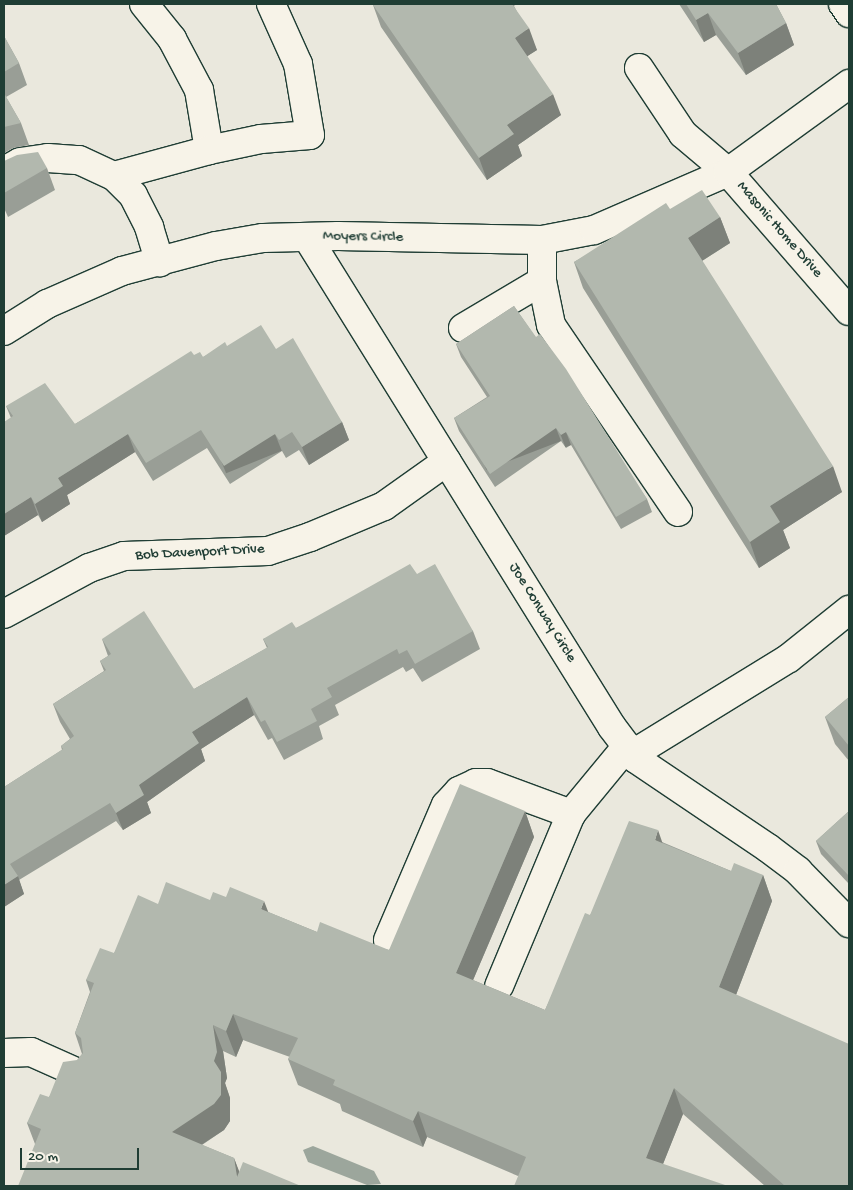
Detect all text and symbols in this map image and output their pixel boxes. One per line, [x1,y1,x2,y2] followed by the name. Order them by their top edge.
[732,178,826,282] street label: Masonic Home Drive
[323,227,403,247] street label: Moyers Circle
[135,541,265,565] street label: Bob Davenport Drive
[504,560,580,666] street label: Joe Conway Circle
[22,1138,141,1170] scale bar
[28,1148,58,1166] text: 20 m

